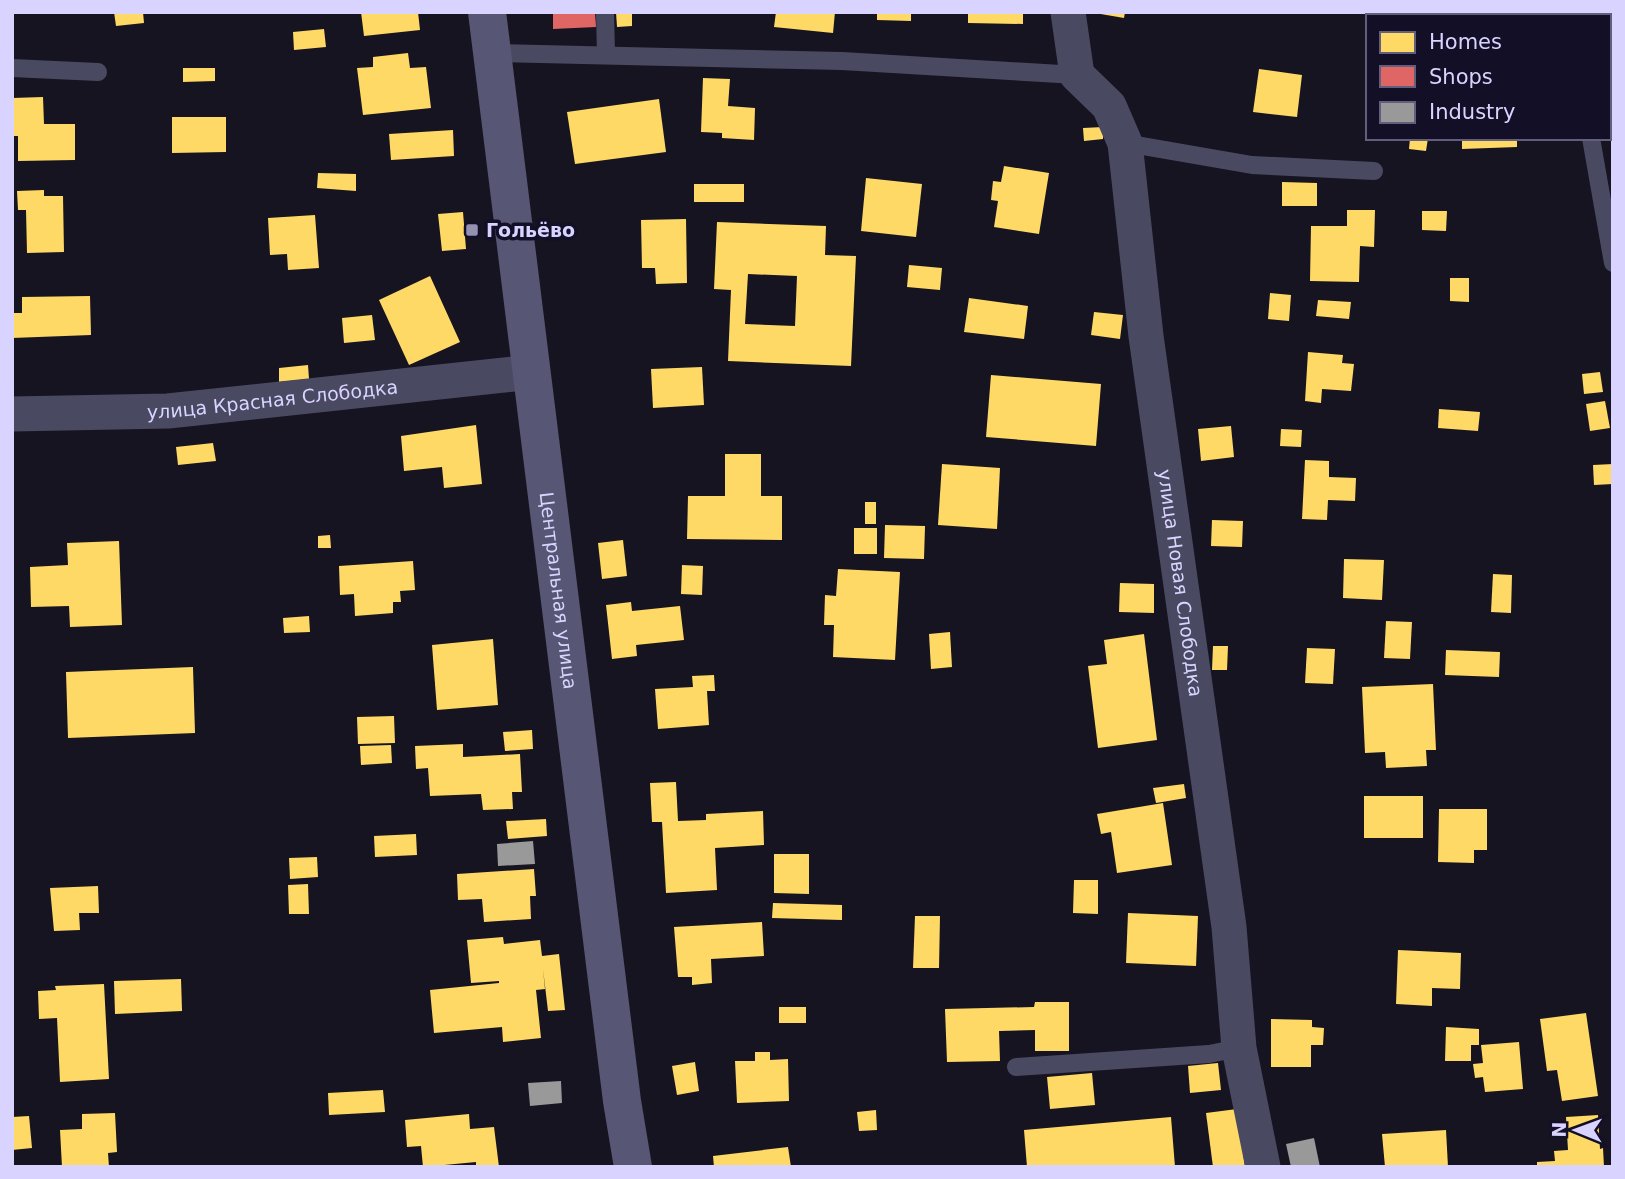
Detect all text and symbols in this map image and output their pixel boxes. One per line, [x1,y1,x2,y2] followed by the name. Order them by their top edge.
[1366,14,1611,140] legend
[1429,30,1502,54] text: Homes
[1429,65,1493,89] text: Shops
[1429,100,1515,124] text: Industry
[486,219,575,241] place label: Гольёво
[464,222,480,238] marker: Гольёво
[147,375,399,422] street label: улица Красная Слободка
[1154,468,1208,698] street label: улица Новая Слободка
[536,490,582,691] street label: Центральная улица
[1541,1095,1611,1165] north arrow
[1548,1122,1570,1138] text: N

